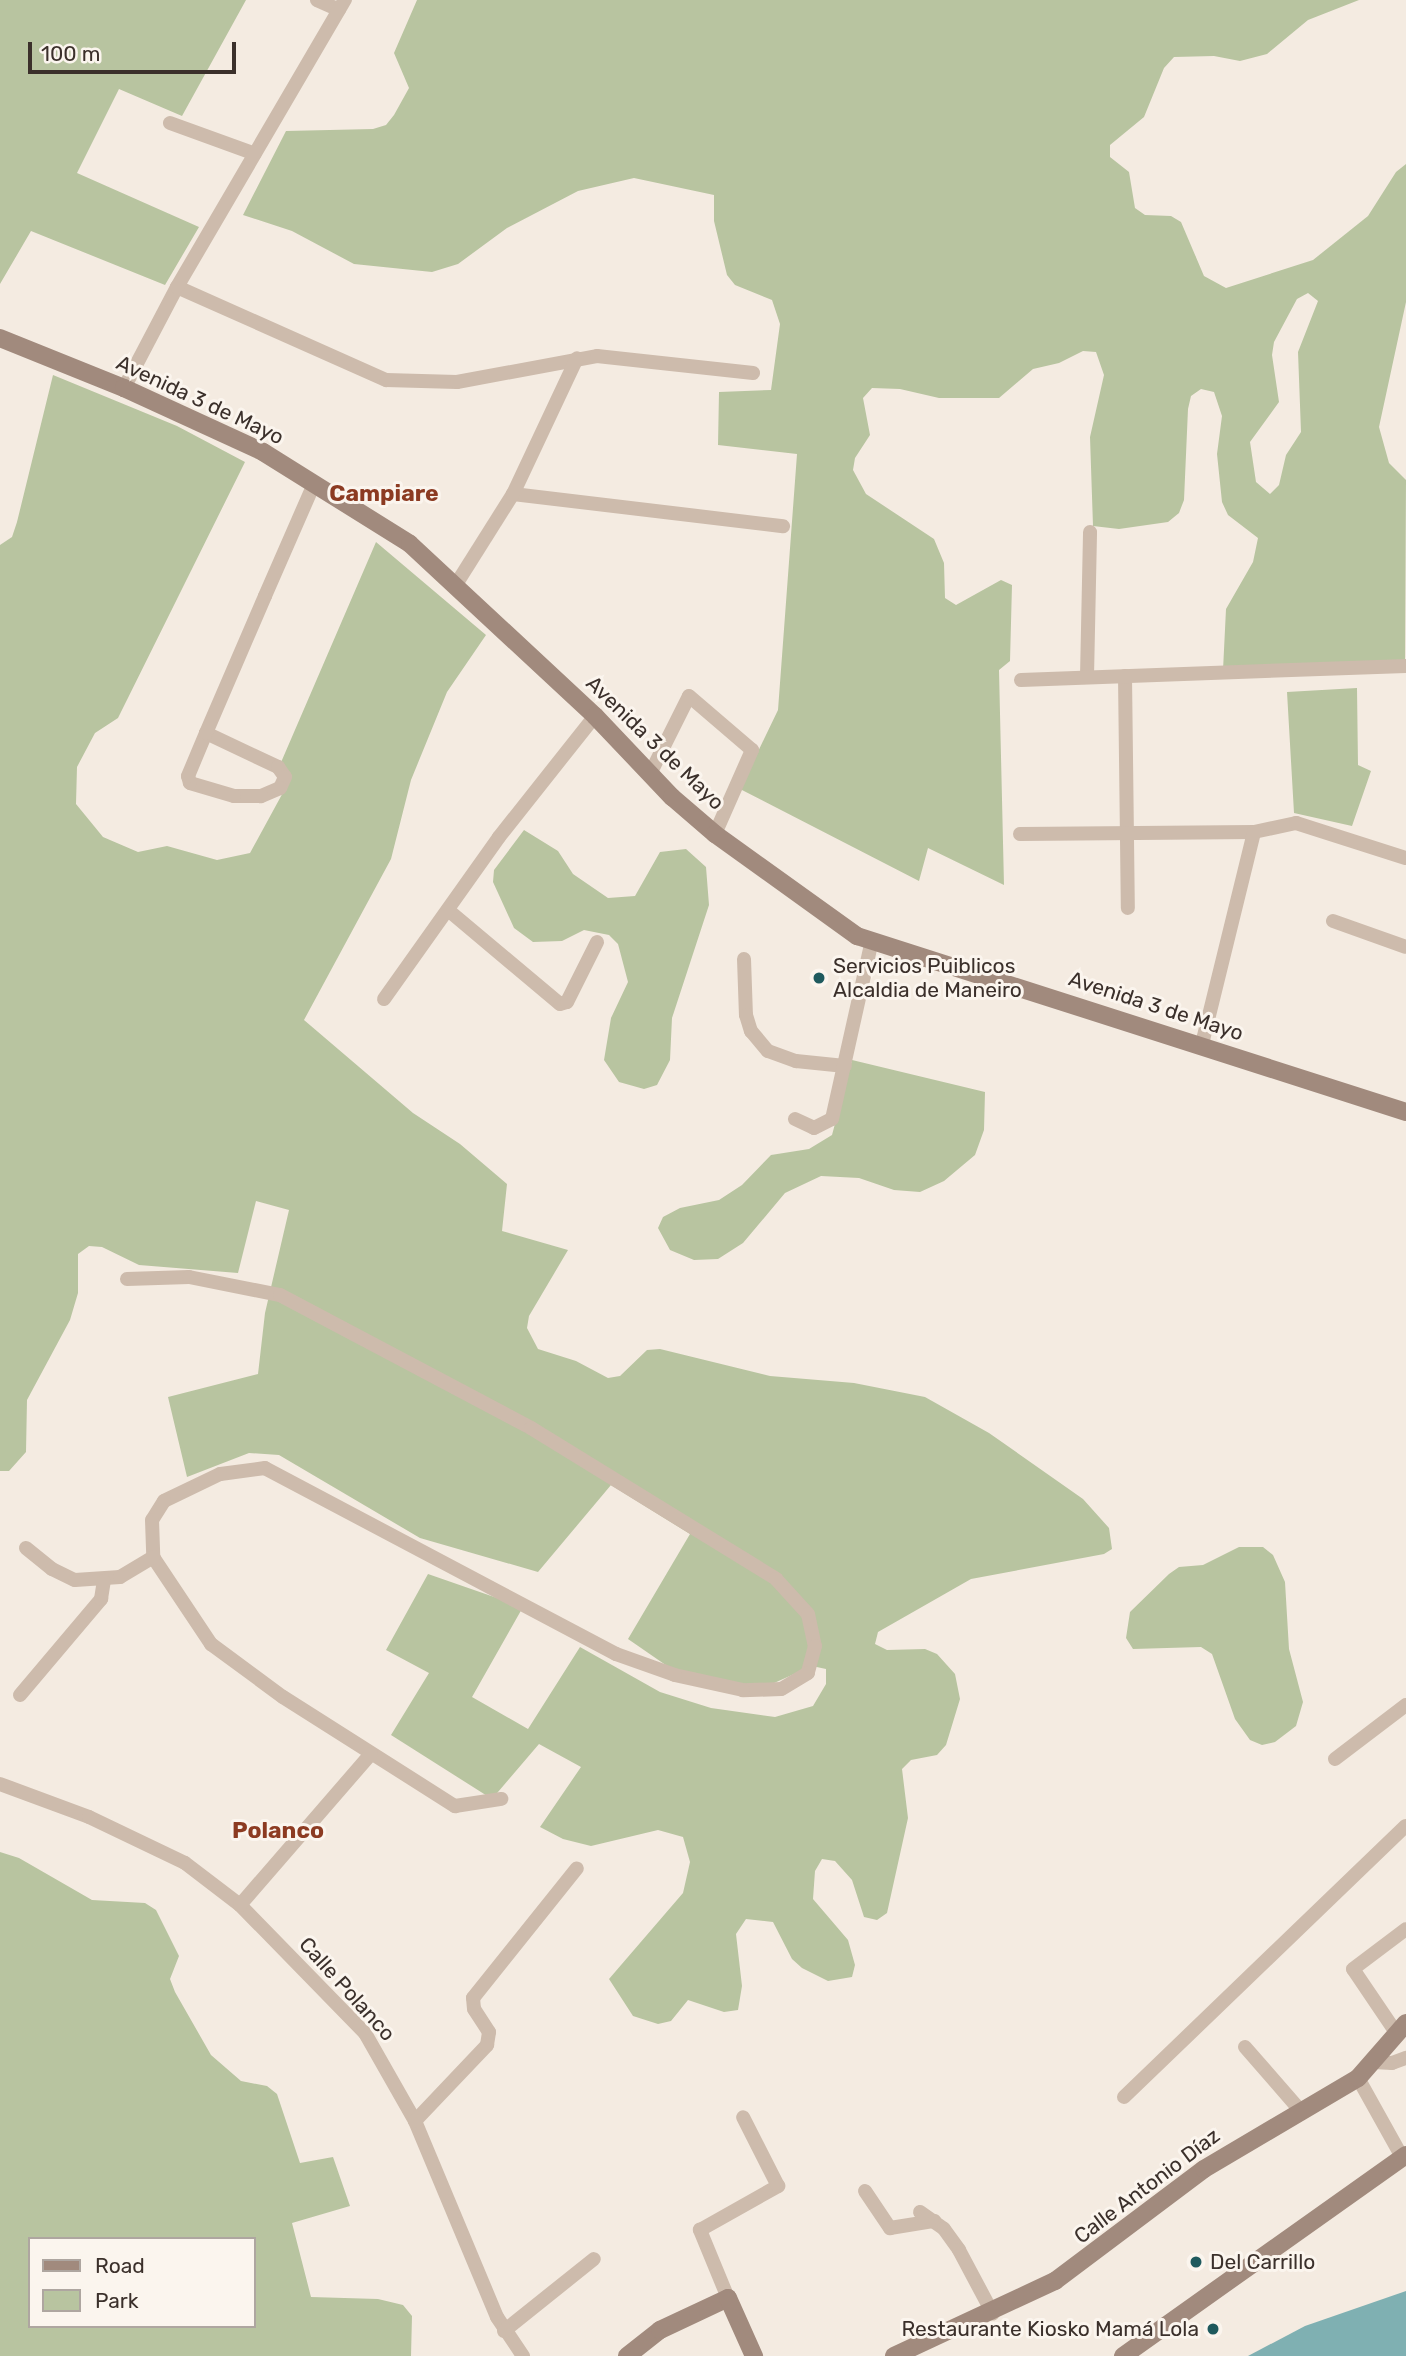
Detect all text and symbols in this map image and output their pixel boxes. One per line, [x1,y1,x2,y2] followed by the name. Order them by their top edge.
[32,28,240,72] scale bar
[41,41,100,66] text: 100 m
[112,350,288,450] street label: Avenida 3 de Mayo
[329,479,439,507] district label: Campiare
[581,671,729,815] street label: Avenida 3 de Mayo
[833,953,1022,1003] place label: Servicios Puiblicos Alcaldia de Maneiro
[1066,966,1246,1046] street label: Avenida 3 de Mayo
[811,970,827,986] marker: Servicios Puiblicos Alcaldia de Maneiro
[232,1816,324,1844] district label: Polanco
[294,1932,400,2046] street label: Calle Polanco
[1069,2123,1225,2249] street label: Calle Antonio Díaz
[28,2237,256,2328] legend
[1210,2249,1315,2275] place label: Del Carrillo
[95,2253,145,2278] text: Road
[1188,2254,1204,2270] marker: Del Carrillo
[95,2288,139,2313] text: Park
[901,2316,1199,2342] place label: Restaurante Kiosko Mamá Lola
[1205,2321,1221,2337] marker: Restaurante Kiosko Mamá Lola

